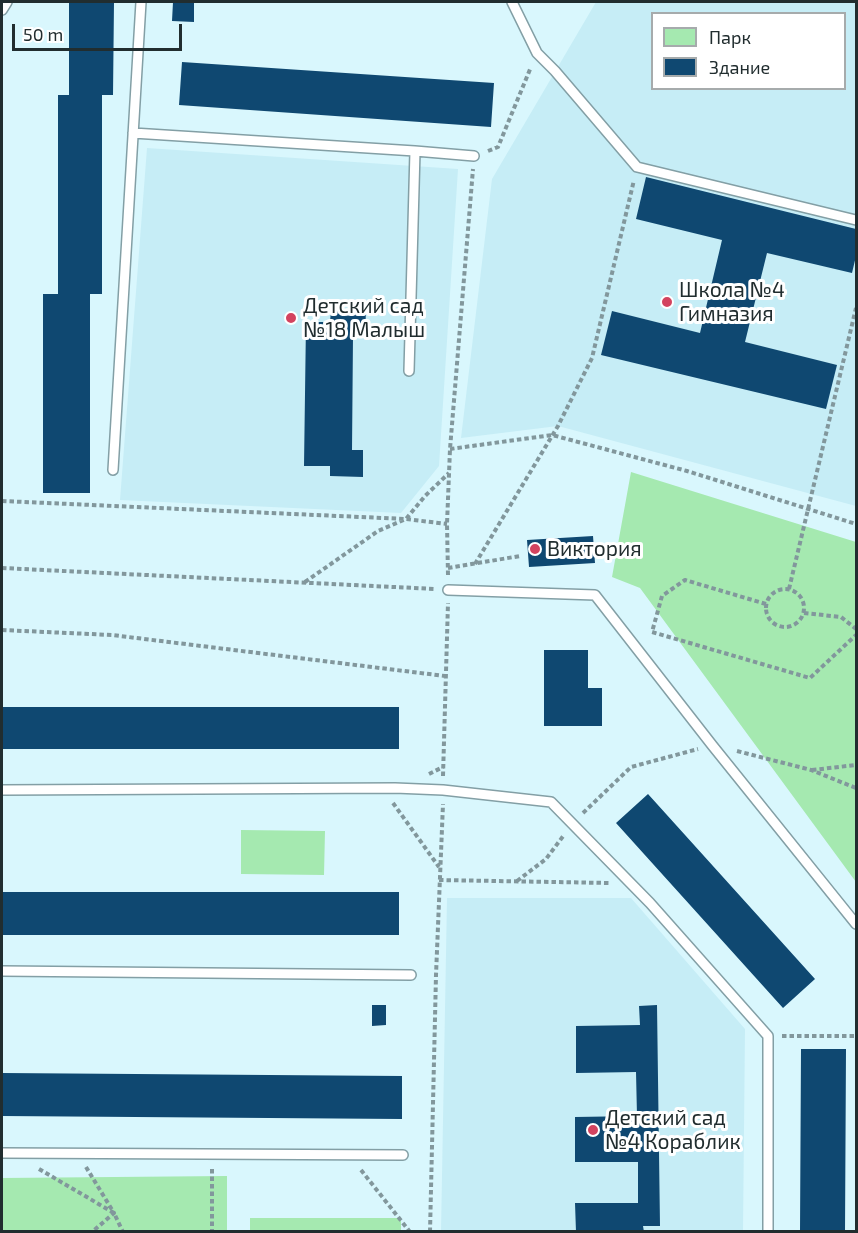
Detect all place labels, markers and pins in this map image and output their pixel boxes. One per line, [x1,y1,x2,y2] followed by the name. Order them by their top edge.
[679,277,785,327] place label: Школа №4 Гимназия
[303,293,425,343] place label: Детский сад №18 Малыш
[660,295,674,309] marker: Школа №4 Гимназия
[284,311,298,325] marker: Детский сад №18 Малыш
[547,536,642,562] place label: Виктория
[528,542,542,556] marker: Виктория
[605,1105,741,1155] place label: Детский сад №4 Кораблик
[586,1123,600,1137] marker: Детский сад №4 Кораблик

